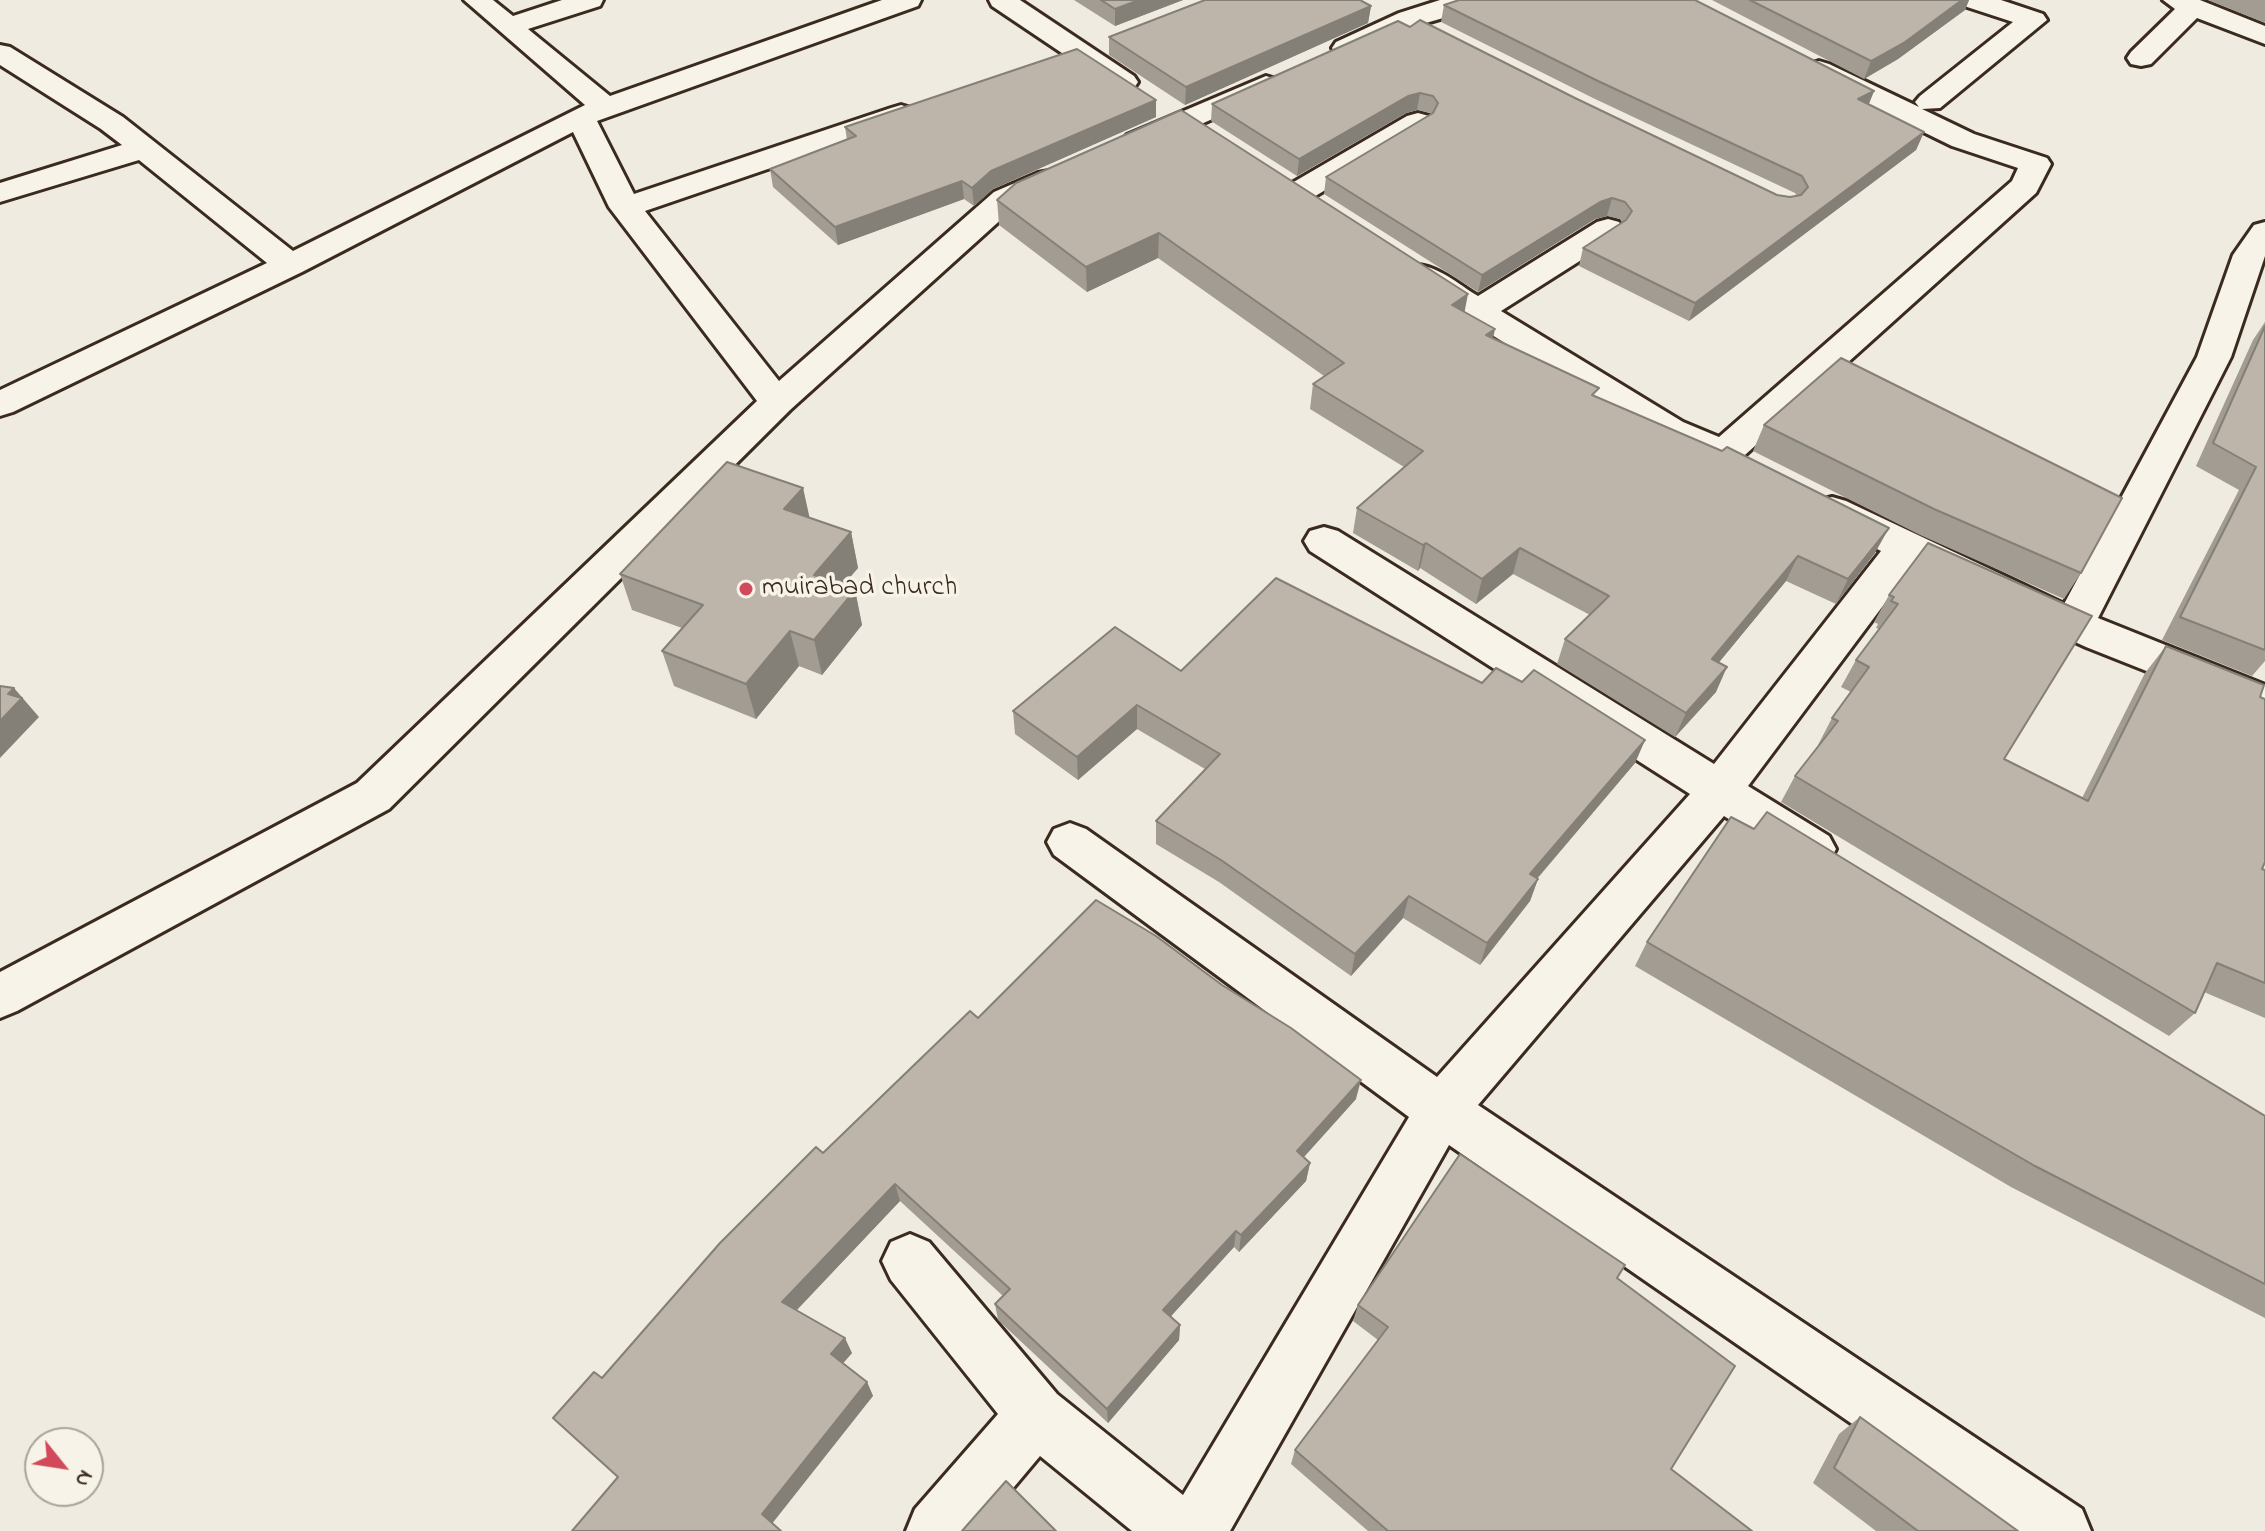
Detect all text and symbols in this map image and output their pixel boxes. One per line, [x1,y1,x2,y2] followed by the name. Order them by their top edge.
[762,572,957,606] place label: muirabad church
[737,580,755,598] marker: muirabad church
[24,1427,104,1507] north arrow
[65,1464,101,1492] text: N

